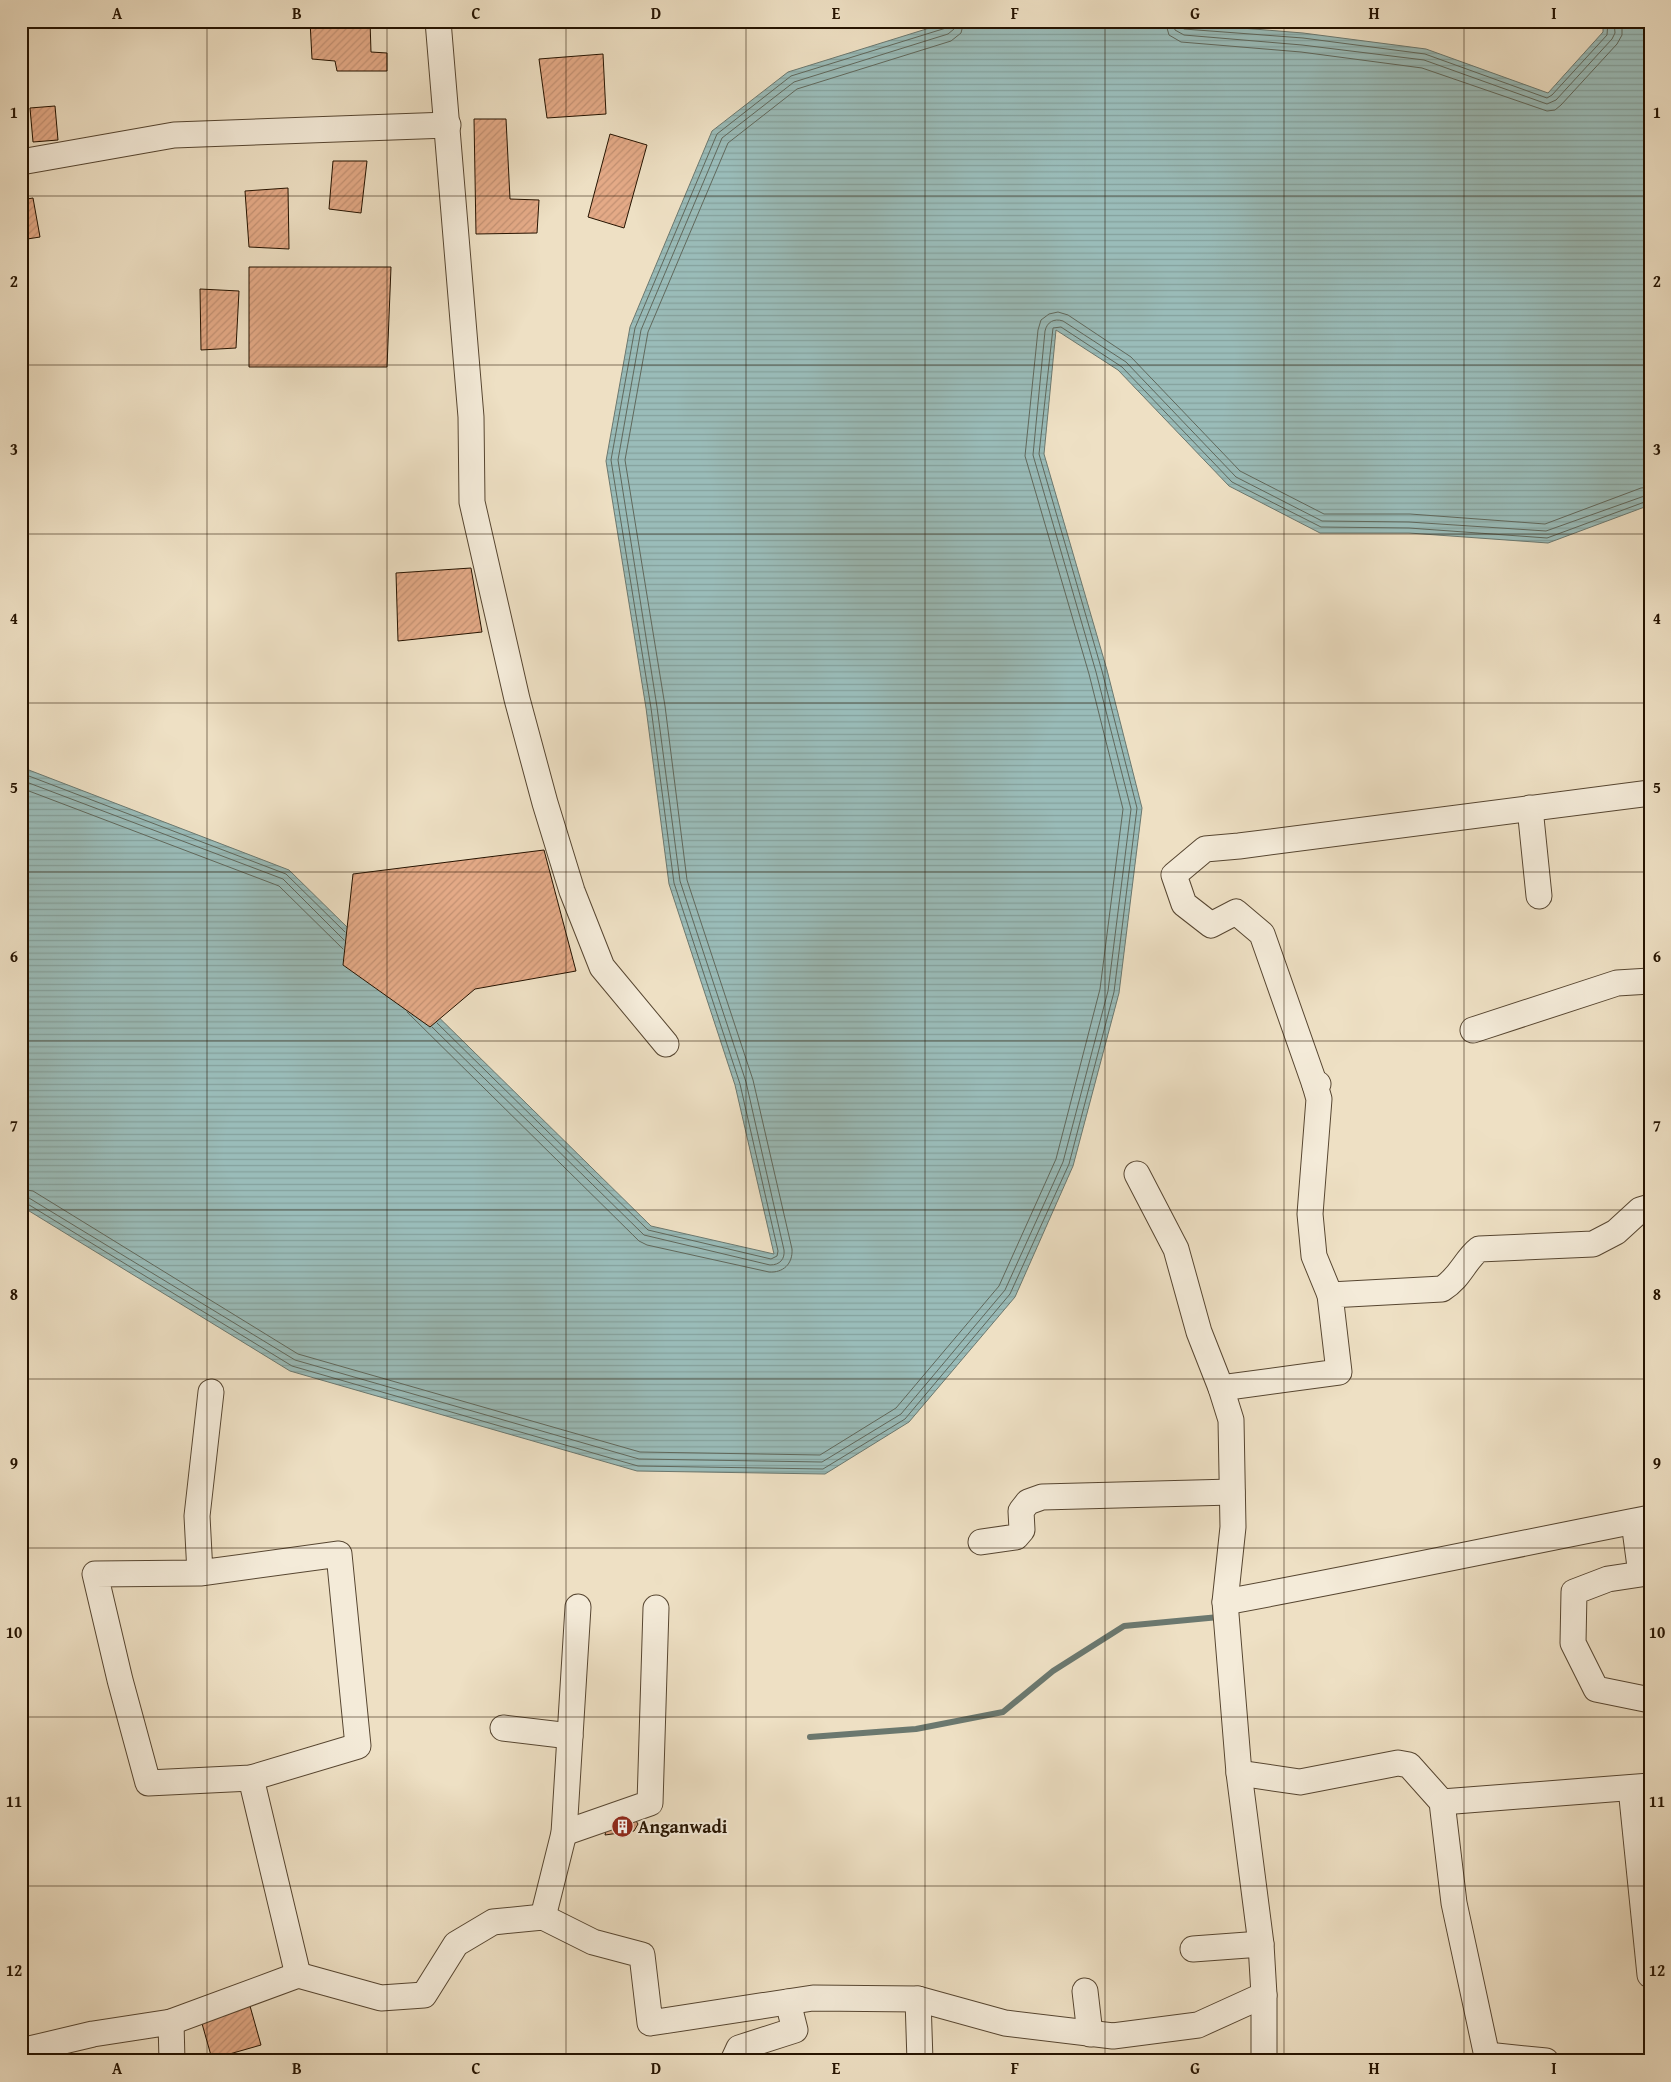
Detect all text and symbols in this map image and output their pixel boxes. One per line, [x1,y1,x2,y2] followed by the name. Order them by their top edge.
[112,1,123,25] text: A
[292,1,302,25] text: B
[471,1,481,25] text: C
[651,1,661,25] text: D
[832,1,841,25] text: E
[1011,1,1019,25] text: F
[1190,1,1200,25] text: G
[1368,1,1380,25] text: H
[1551,1,1557,25] text: I
[10,100,18,124] text: 1
[1653,100,1661,124] text: 1
[10,269,18,293] text: 2
[1653,269,1661,293] text: 2
[10,437,18,461] text: 3
[1653,437,1661,461] text: 3
[10,606,18,630] text: 4
[1653,606,1661,630] text: 4
[10,775,18,799] text: 5
[1653,775,1661,799] text: 5
[10,944,18,968] text: 6
[1653,944,1661,968] text: 6
[10,1113,18,1137] text: 7
[1653,1113,1661,1137] text: 7
[10,1282,18,1306] text: 8
[1653,1282,1661,1306] text: 8
[10,1451,18,1475] text: 9
[1653,1451,1661,1475] text: 9
[6,1620,22,1644] text: 10
[1649,1620,1665,1644] text: 10
[6,1789,22,1813] text: 11
[1649,1789,1665,1813] text: 11
[638,1813,728,1840] place label: Anganwadi
[610,1815,634,1839] building icon: Anganwadi
[6,1958,22,1982] text: 12
[1649,1958,1665,1982] text: 12
[112,2056,123,2080] text: A
[292,2056,302,2080] text: B
[471,2056,481,2080] text: C
[651,2056,661,2080] text: D
[832,2056,841,2080] text: E
[1011,2056,1019,2080] text: F
[1190,2056,1200,2080] text: G
[1368,2056,1380,2080] text: H
[1551,2056,1557,2080] text: I

